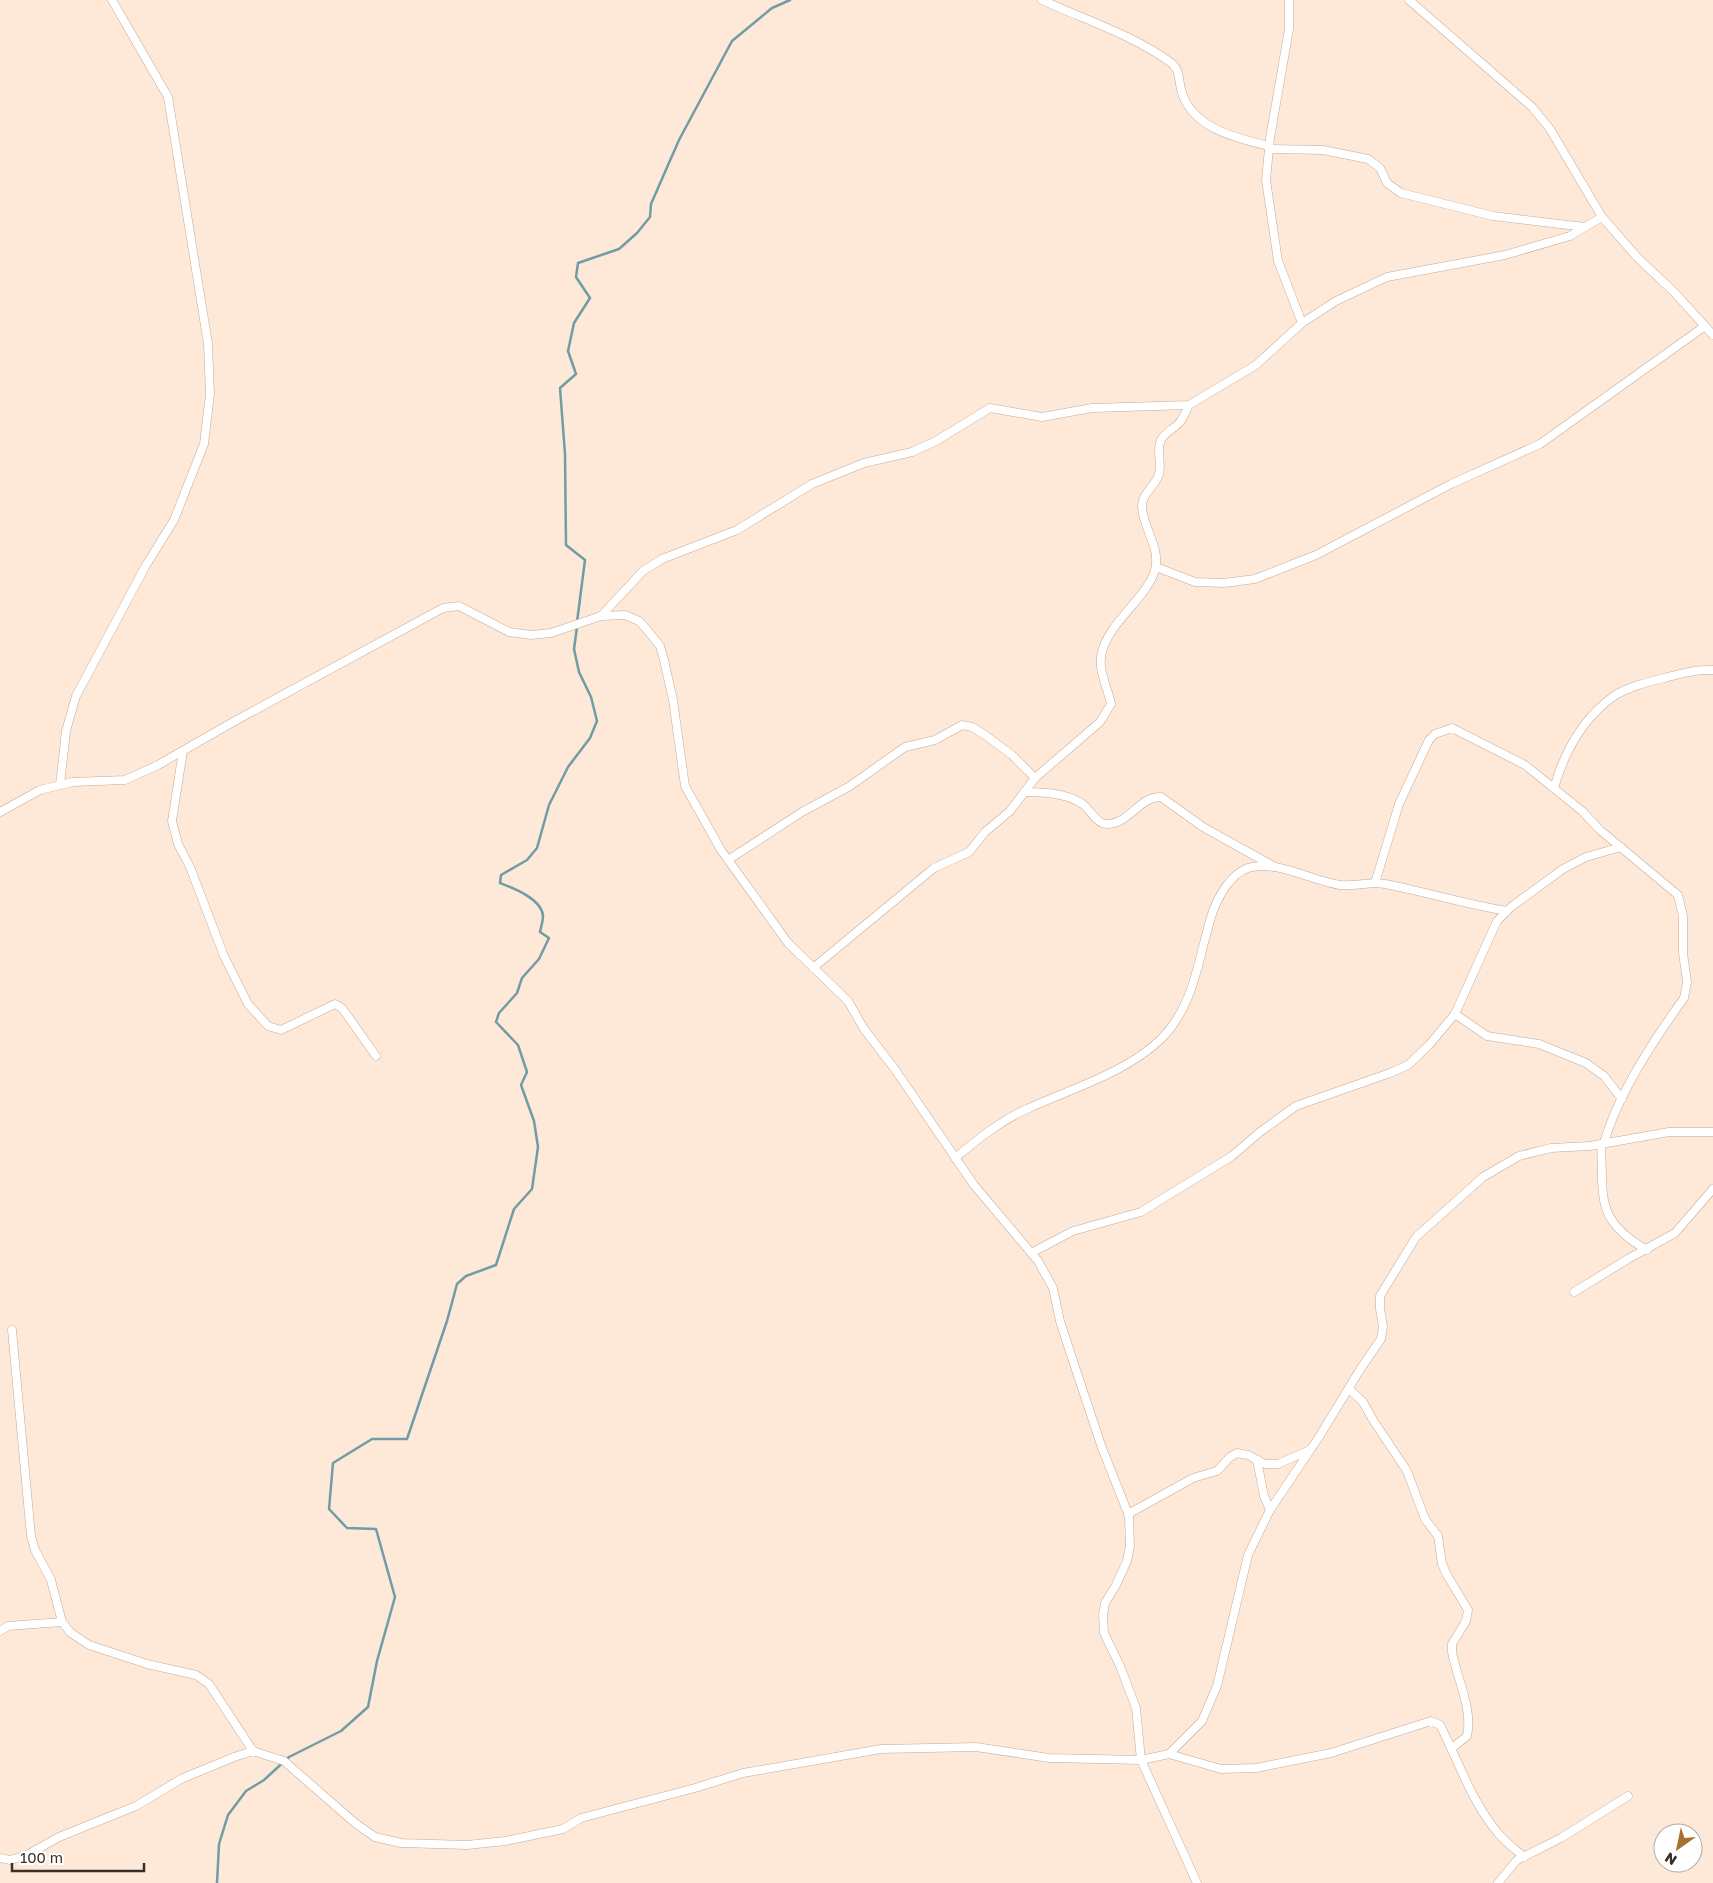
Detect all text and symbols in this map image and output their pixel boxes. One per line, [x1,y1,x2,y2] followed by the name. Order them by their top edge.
[1653,1823,1703,1873] north arrow
[12,1840,145,1872] scale bar
[20,1848,63,1866] text: 100 m
[1662,1849,1680,1869] text: N

